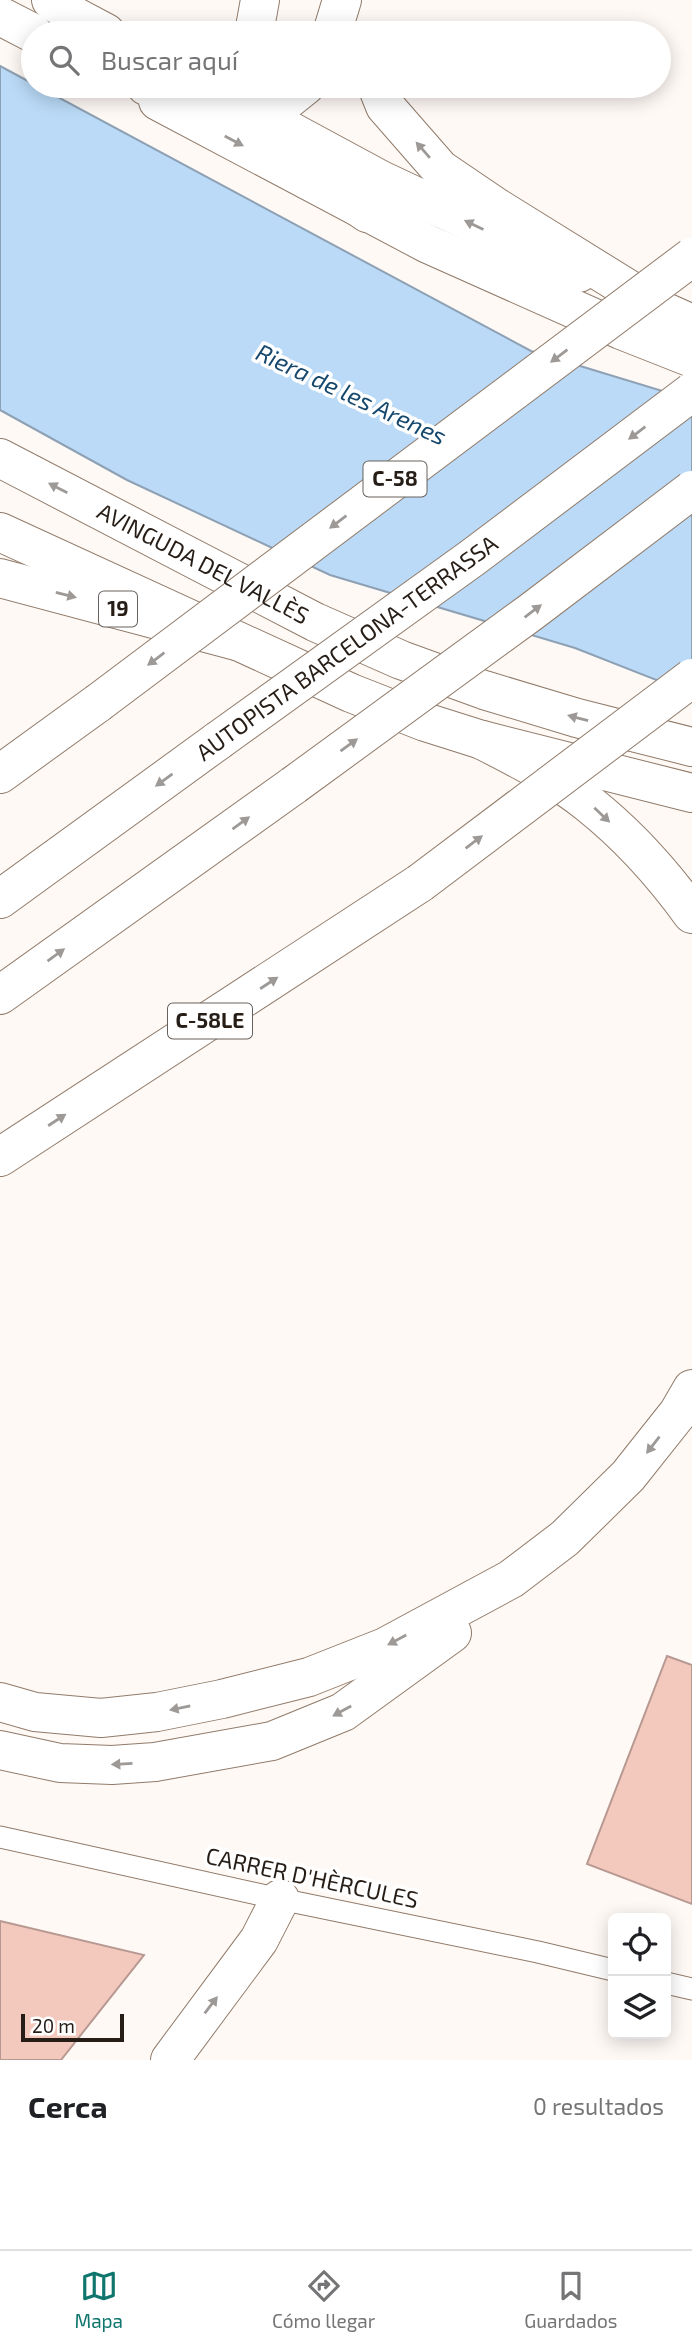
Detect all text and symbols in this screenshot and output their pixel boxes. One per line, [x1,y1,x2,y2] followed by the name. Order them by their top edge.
[21,21,671,98] search box
[45,41,83,79] icon: search
[101,44,238,75] text: Buscar aquí
[224,135,244,147] one-way arrow
[416,141,431,158] one-way arrow
[464,219,484,230] one-way arrow
[252,337,452,450] water label: Riera de les Arenes
[550,349,568,363] one-way arrow
[629,426,647,441] one-way arrow
[364,462,426,496] road number: C-58
[48,482,68,494] one-way arrow
[93,496,314,629] street label: AVINGUDA DEL VALLÈS
[329,515,347,529] one-way arrow
[190,528,503,766] street label: AUTOPISTA BARCELONA-TERRASSA
[55,590,77,601] one-way arrow
[99,592,137,626] road number: 19
[524,604,542,618] one-way arrow
[147,652,165,666] one-way arrow
[567,712,589,723] one-way arrow
[340,738,358,752] one-way arrow
[155,773,173,787] one-way arrow
[593,807,610,823] one-way arrow
[232,816,250,830] one-way arrow
[465,835,483,849] one-way arrow
[47,949,65,963] one-way arrow
[259,977,278,990] one-way arrow
[168,1004,252,1038] road number: C-58LE
[47,1114,67,1127] one-way arrow
[646,1437,661,1454] one-way arrow
[387,1634,407,1646] one-way arrow
[169,1702,191,1713] one-way arrow
[331,1705,351,1717] one-way arrow
[111,1759,133,1770] one-way arrow
[203,1841,421,1913] street label: CARRER D'HÈRCULES
[608,1913,671,2039] map controls
[608,1913,671,1976] button: locate
[608,1976,671,2039] button: layers
[204,1996,218,2014] one-way arrow
[21,2011,124,2043] scale bar
[32,2014,75,2037] text: 20 m
[28,2088,108,2124] text: Cerca
[533,2092,664,2120] text: 0 resultados
[74,2267,123,2332] tab: Mapa
[272,2267,375,2332] tab: Cómo llegar
[524,2267,618,2332] tab: Guardados

